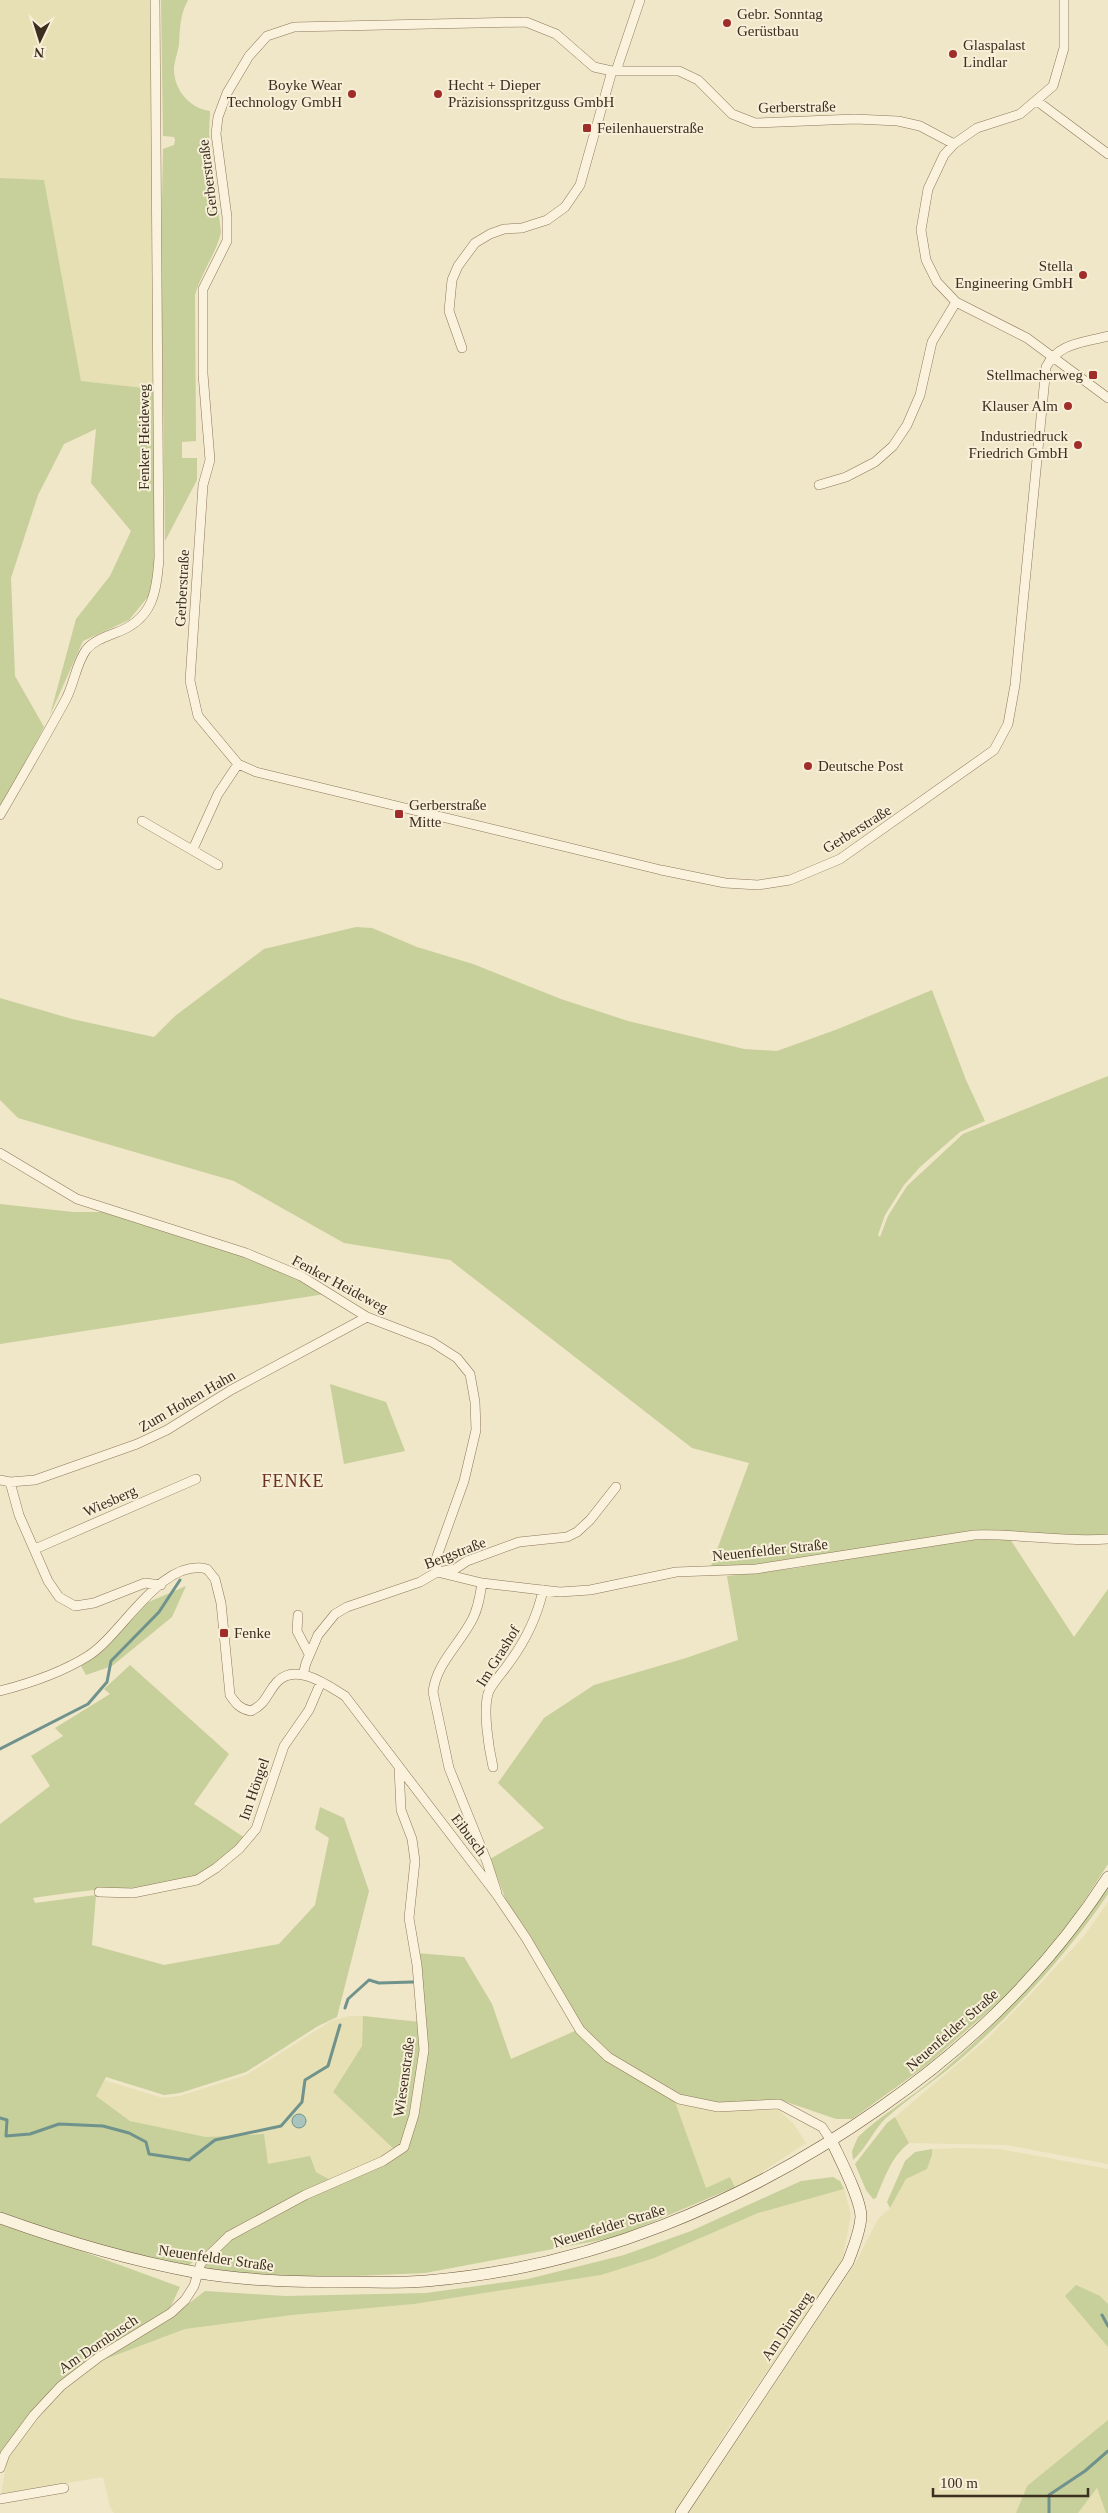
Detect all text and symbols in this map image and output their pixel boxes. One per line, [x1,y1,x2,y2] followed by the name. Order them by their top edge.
[737,6,823,39] place label: Gebr. Sonntag Gerüstbau
[15,15,65,65] north arrow
[721,17,733,29] marker: Gebr. Sonntag Gerüstbau
[963,37,1026,70] place label: Glaspalast Lindlar
[34,45,45,60] text: N
[947,48,959,60] marker: Glaspalast Lindlar
[227,77,342,110] place label: Boyke Wear Technology GmbH
[448,77,614,110] place label: Hecht + Dieper Präzisionsspritzguss GmbH
[346,88,358,100] marker: Boyke Wear Technology GmbH
[432,88,444,100] marker: Hecht + Dieper Präzisionsspritzguss GmbH
[758,98,836,116] street label: Gerberstraße
[597,120,704,136] place label: Feilenhauerstraße
[581,122,593,134] marker: Feilenhauerstraße
[195,138,221,217] street label: Gerberstraße
[955,258,1073,291] place label: Stella Engineering GmbH
[1077,269,1089,281] marker: Stella Engineering GmbH
[986,367,1083,383] place label: Stellmacherweg
[1087,369,1099,381] marker: Stellmacherweg
[136,383,152,490] street label: Fenker Heideweg
[982,398,1058,414] place label: Klauser Alm
[1062,400,1074,412] marker: Klauser Alm
[968,428,1068,461] place label: Industriedruck Friedrich GmbH
[1072,439,1084,451] marker: Industriedruck Friedrich GmbH
[172,549,192,627] street label: Gerberstraße
[818,758,904,774] place label: Deutsche Post
[802,760,814,772] marker: Deutsche Post
[409,797,487,830] place label: Gerberstraße Mitte
[820,802,894,856] street label: Gerberstraße
[393,808,405,820] marker: Gerberstraße Mitte
[289,1252,391,1316] street label: Fenker Heideweg
[136,1367,238,1435] street label: Zum Hohen Hahn
[262,1471,325,1491] district label: FENKE
[81,1482,140,1520] street label: Wiesberg
[422,1534,488,1572] street label: Bergstraße
[711,1536,829,1564] street label: Neuenfelder Straße
[473,1623,523,1689] street label: Im Grashof
[234,1625,271,1641] place label: Fenke
[218,1627,230,1639] marker: Fenke
[236,1756,272,1822] street label: Im Höngel
[448,1811,490,1860] street label: Eibusch
[903,1986,1001,2074] street label: Neuenfelder Straße
[390,2036,418,2118] street label: Wiesenstraße
[551,2201,667,2251] street label: Neuenfelder Straße
[157,2242,275,2274] street label: Neuenfelder Straße
[758,2288,816,2363] street label: Am Dimberg
[55,2311,141,2376] street label: Am Dornbusch
[933,2466,1088,2498] scale bar
[940,2475,978,2491] text: 100 m

